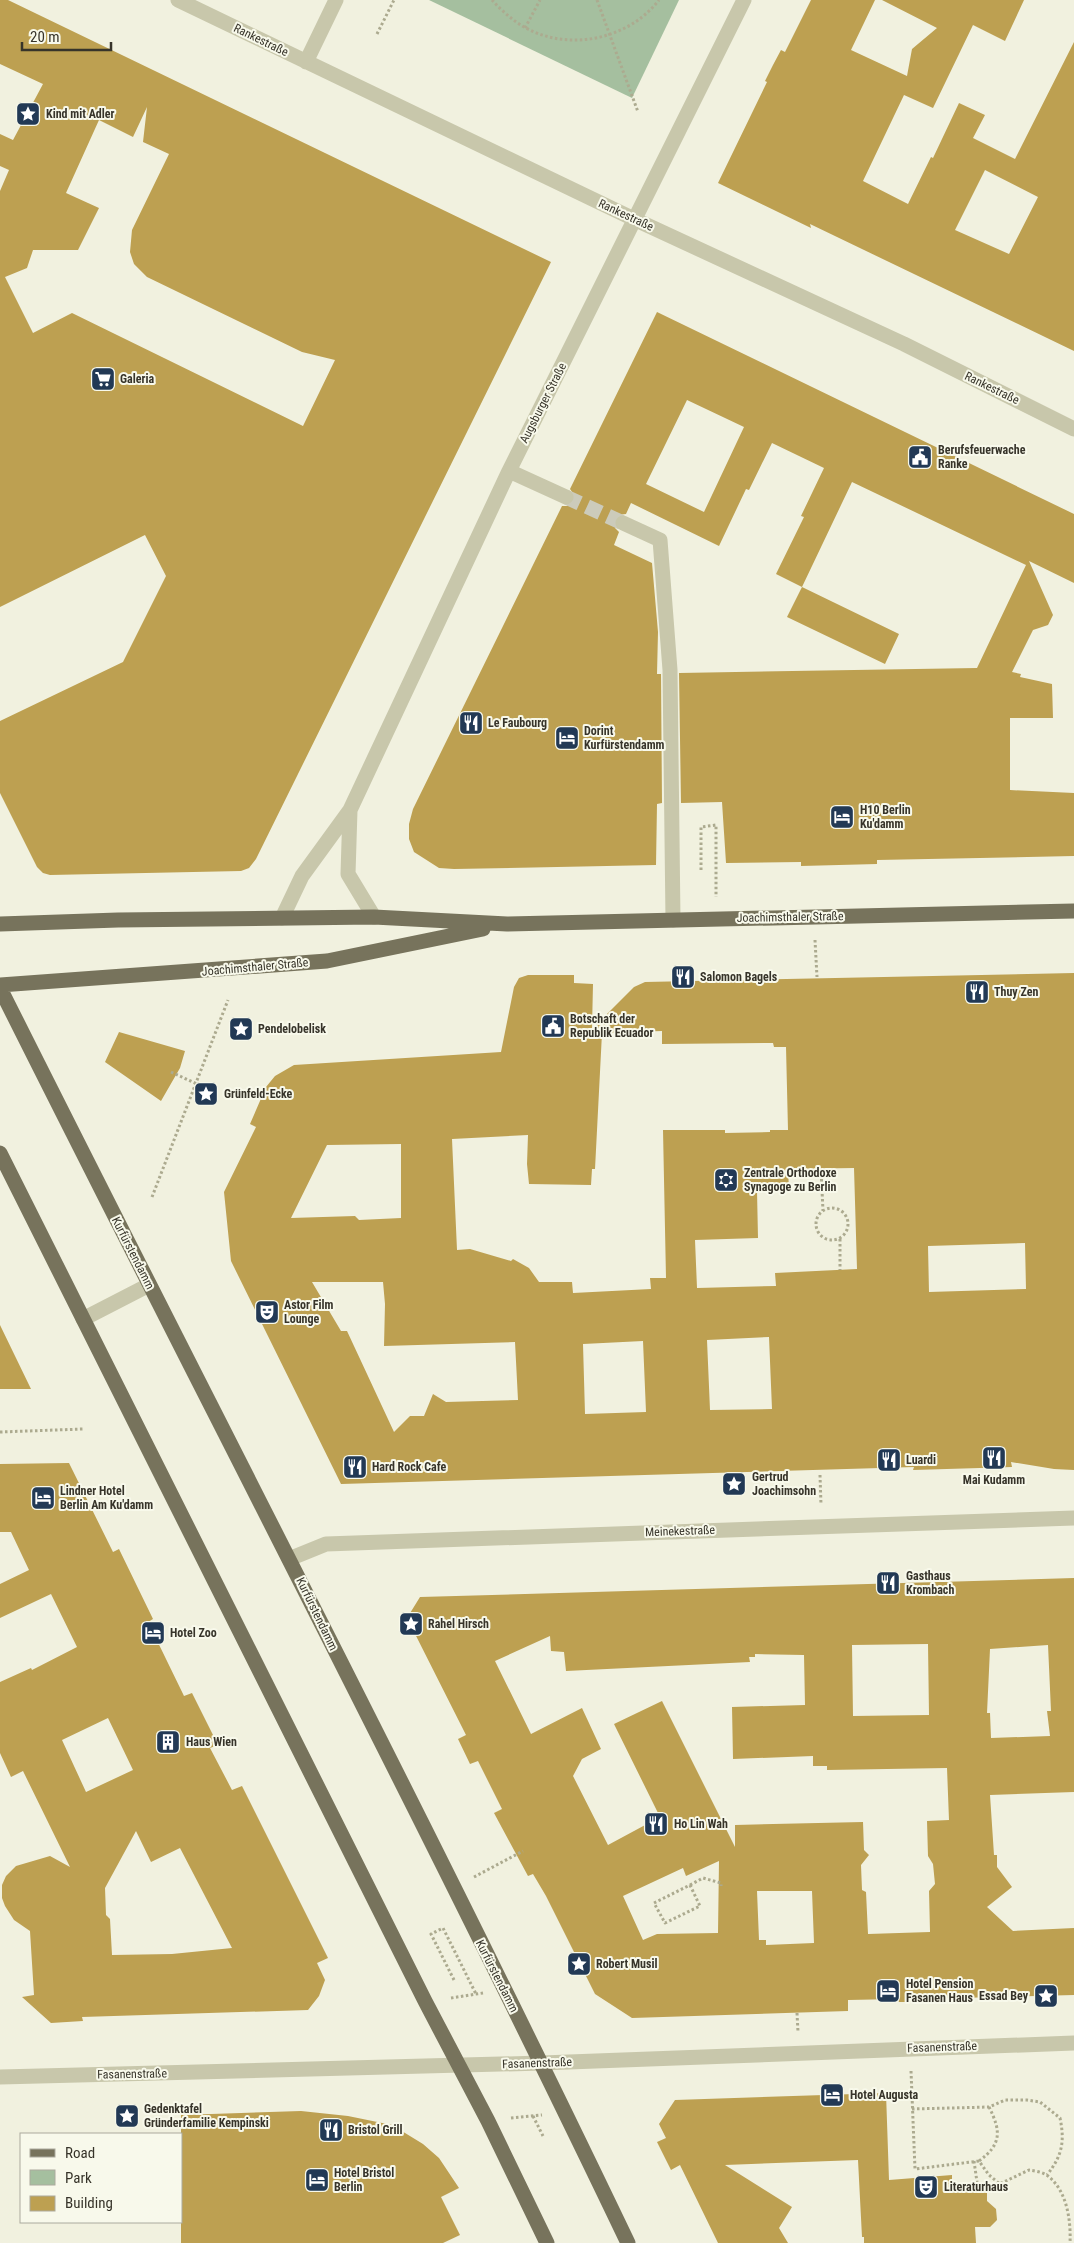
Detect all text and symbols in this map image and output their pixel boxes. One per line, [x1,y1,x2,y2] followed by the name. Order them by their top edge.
[22,20,111,52] scale bar
[231,21,291,59] street label: Rankestraße
[30,28,60,46] text: 20 m
[15,101,41,127] place icon: Kind mit Adler
[46,107,115,121] place label: Kind mit Adler
[596,196,656,234] street label: Rankestraße
[517,360,569,445] street label: Augsburger Straße
[90,366,116,392] supermarket icon: Galeria
[962,369,1022,407] street label: Rankestraße
[120,372,154,386] place label: Galeria
[938,443,1026,471] place label: Berufsfeuerwache Ranke
[907,444,933,470] public building icon: Berufsfeuerwache Ranke
[458,710,484,736] restaurant icon: Le Faubourg
[488,716,547,730] place label: Le Faubourg
[584,724,665,752] place label: Dorint Kurfürstendamm
[554,725,580,751] hotel icon: Dorint Kurfürstendamm
[860,803,911,831] place label: H10 Berlin Ku'damm
[829,804,855,830] hotel icon: H10 Berlin Ku'damm
[736,909,844,925] street label: Joachimsthaler Straße
[201,955,309,979] street label: Joachimsthaler Straße
[670,964,696,990] restaurant icon: Salomon Bagels
[700,970,778,984] place label: Salomon Bagels
[964,979,990,1005] restaurant icon: Thuy Zen
[994,985,1038,999] place label: Thuy Zen
[570,1012,653,1040] place label: Botschaft der Republik Ecuador
[540,1013,566,1039] public building icon: Botschaft der Republik Ecuador
[228,1016,254,1042] place icon: Pendelobelisk
[258,1022,326,1036] place label: Pendelobelisk
[193,1081,219,1107] place icon: Grünfeld-Ecke
[224,1087,293,1101] place label: Grünfeld-Ecke
[744,1166,837,1194] place label: Zentrale Orthodoxe Synagoge zu Berlin
[713,1167,739,1193] synagogue icon: Zentrale Orthodoxe Synagoge zu Berlin
[109,1214,157,1292] street label: Kurfürstendamm
[284,1298,334,1326] place label: Astor Film Lounge
[254,1299,280,1325] theatre icon: Astor Film Lounge
[981,1445,1007,1471] restaurant icon: Mai Kudamm
[876,1447,902,1473] restaurant icon: Luardi
[906,1453,936,1467] place label: Luardi
[342,1454,368,1480] restaurant icon: Hard Rock Cafe
[372,1460,447,1474] place label: Hard Rock Cafe
[752,1470,816,1498] place label: Gertrud Joachimsohn
[721,1471,747,1497] place icon: Gertrud Joachimsohn
[963,1473,1025,1487] place label: Mai Kudamm
[60,1484,153,1512] place label: Lindner Hotel Berlin Am Ku'damm
[30,1485,56,1511] hotel icon: Lindner Hotel Berlin Am Ku'damm
[645,1523,716,1539] street label: Meinekestraße
[906,1569,954,1597] place label: Gasthaus Krombach
[875,1570,901,1596] restaurant icon: Gasthaus Krombach
[293,1575,341,1653] street label: Kurfürstendamm
[398,1611,424,1637] place icon: Rahel Hirsch
[428,1617,489,1631] place label: Rahel Hirsch
[140,1620,166,1646] hotel icon: Hotel Zoo
[170,1626,217,1640] place label: Hotel Zoo
[155,1729,181,1755] building icon: Haus Wien
[186,1735,237,1749] place label: Haus Wien
[643,1811,669,1837] restaurant icon: Ho Lin Wah
[674,1817,728,1831] place label: Ho Lin Wah
[473,1937,521,2015] street label: Kurfürstendamm
[566,1951,592,1977] place icon: Robert Musil
[596,1957,658,1971] place label: Robert Musil
[906,1977,974,2005] place label: Hotel Pension Fasanen Haus
[875,1978,901,2004] hotel icon: Hotel Pension Fasanen Haus
[1033,1983,1059,2009] place icon: Essad Bey
[979,1989,1029,2003] place label: Essad Bey
[907,2039,978,2055] street label: Fasanenstraße
[502,2055,573,2071] street label: Fasanenstraße
[97,2066,167,2082] street label: Fasanenstraße
[819,2082,845,2108] hotel icon: Hotel Augusta
[850,2088,919,2102] place label: Hotel Augusta
[144,2102,269,2130] place label: Gedenktafel Gründerfamilie Kempinski
[114,2103,140,2129] place icon: Gedenktafel Gründerfamilie Kempinski
[318,2117,344,2143] restaurant icon: Bristol Grill
[348,2123,403,2137] place label: Bristol Grill
[20,2133,182,2223] legend
[65,2144,95,2162] text: Road
[334,2166,394,2194] place label: Hotel Bristol Berlin
[304,2167,330,2193] hotel icon: Hotel Bristol Berlin
[65,2169,92,2187] text: Park
[913,2174,939,2200] theatre icon: Literaturhaus
[944,2180,1009,2194] place label: Literaturhaus
[65,2194,113,2212] text: Building

